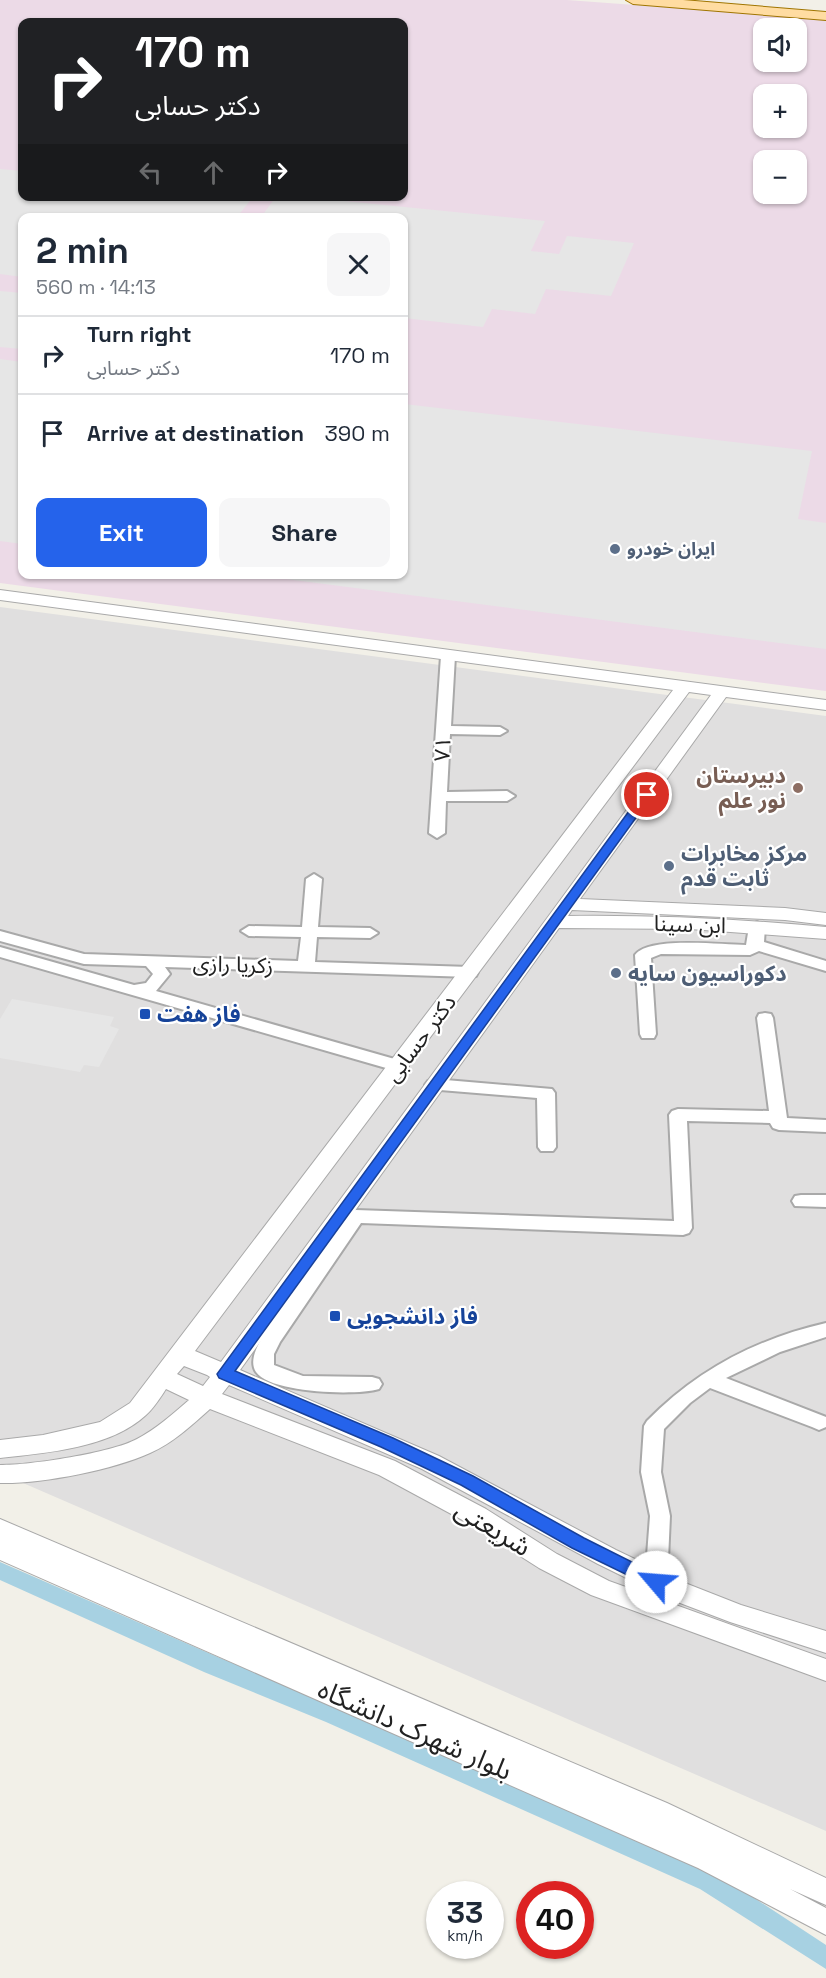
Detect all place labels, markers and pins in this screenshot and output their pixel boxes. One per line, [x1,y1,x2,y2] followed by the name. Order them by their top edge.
[627,537,715,560] place label: ایران خودرو
[608,542,622,556] marker: ایران خودرو
[696,761,786,817] place label: دبیرستان نور علم
[621,769,672,820] pin
[791,781,805,795] marker: دبیرستان نور علم
[681,839,807,895] place label: مرکز مخابرات ثابت قدم
[662,859,676,873] marker: مرکز مخابرات ثابت قدم
[628,959,787,987] place label: دکوراسیون سایه
[609,966,623,980] marker: دکوراسیون سایه
[157,1000,241,1028] place label: فاز هفت
[138,1007,152,1021] marker: فاز هفت
[347,1302,478,1330] place label: فاز دانشجویی
[328,1309,342,1323] marker: فاز دانشجویی

